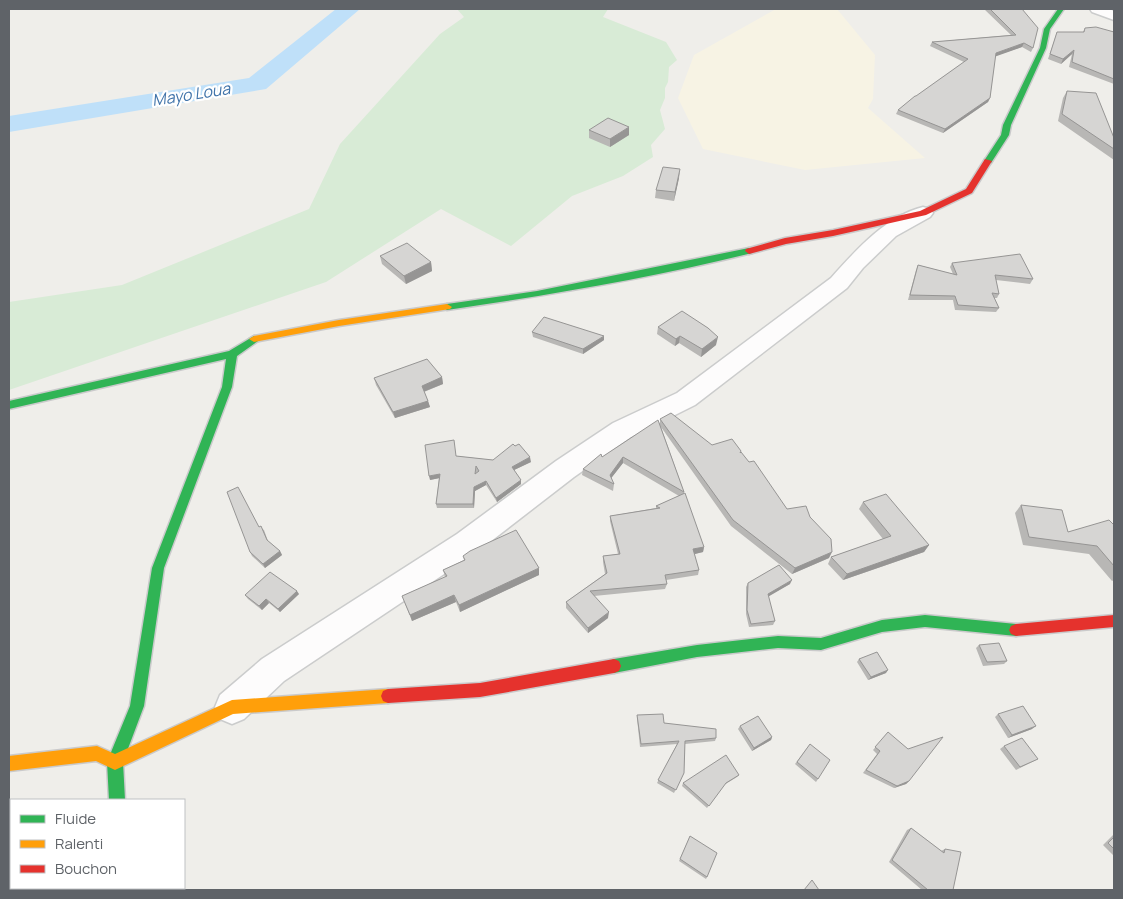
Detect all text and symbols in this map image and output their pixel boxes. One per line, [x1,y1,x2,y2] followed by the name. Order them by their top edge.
[150,77,233,111] water label: Mayo Loua
[10,799,185,889] legend
[55,808,96,829] text: Fluide
[55,833,103,854] text: Ralenti
[55,858,117,879] text: Bouchon

